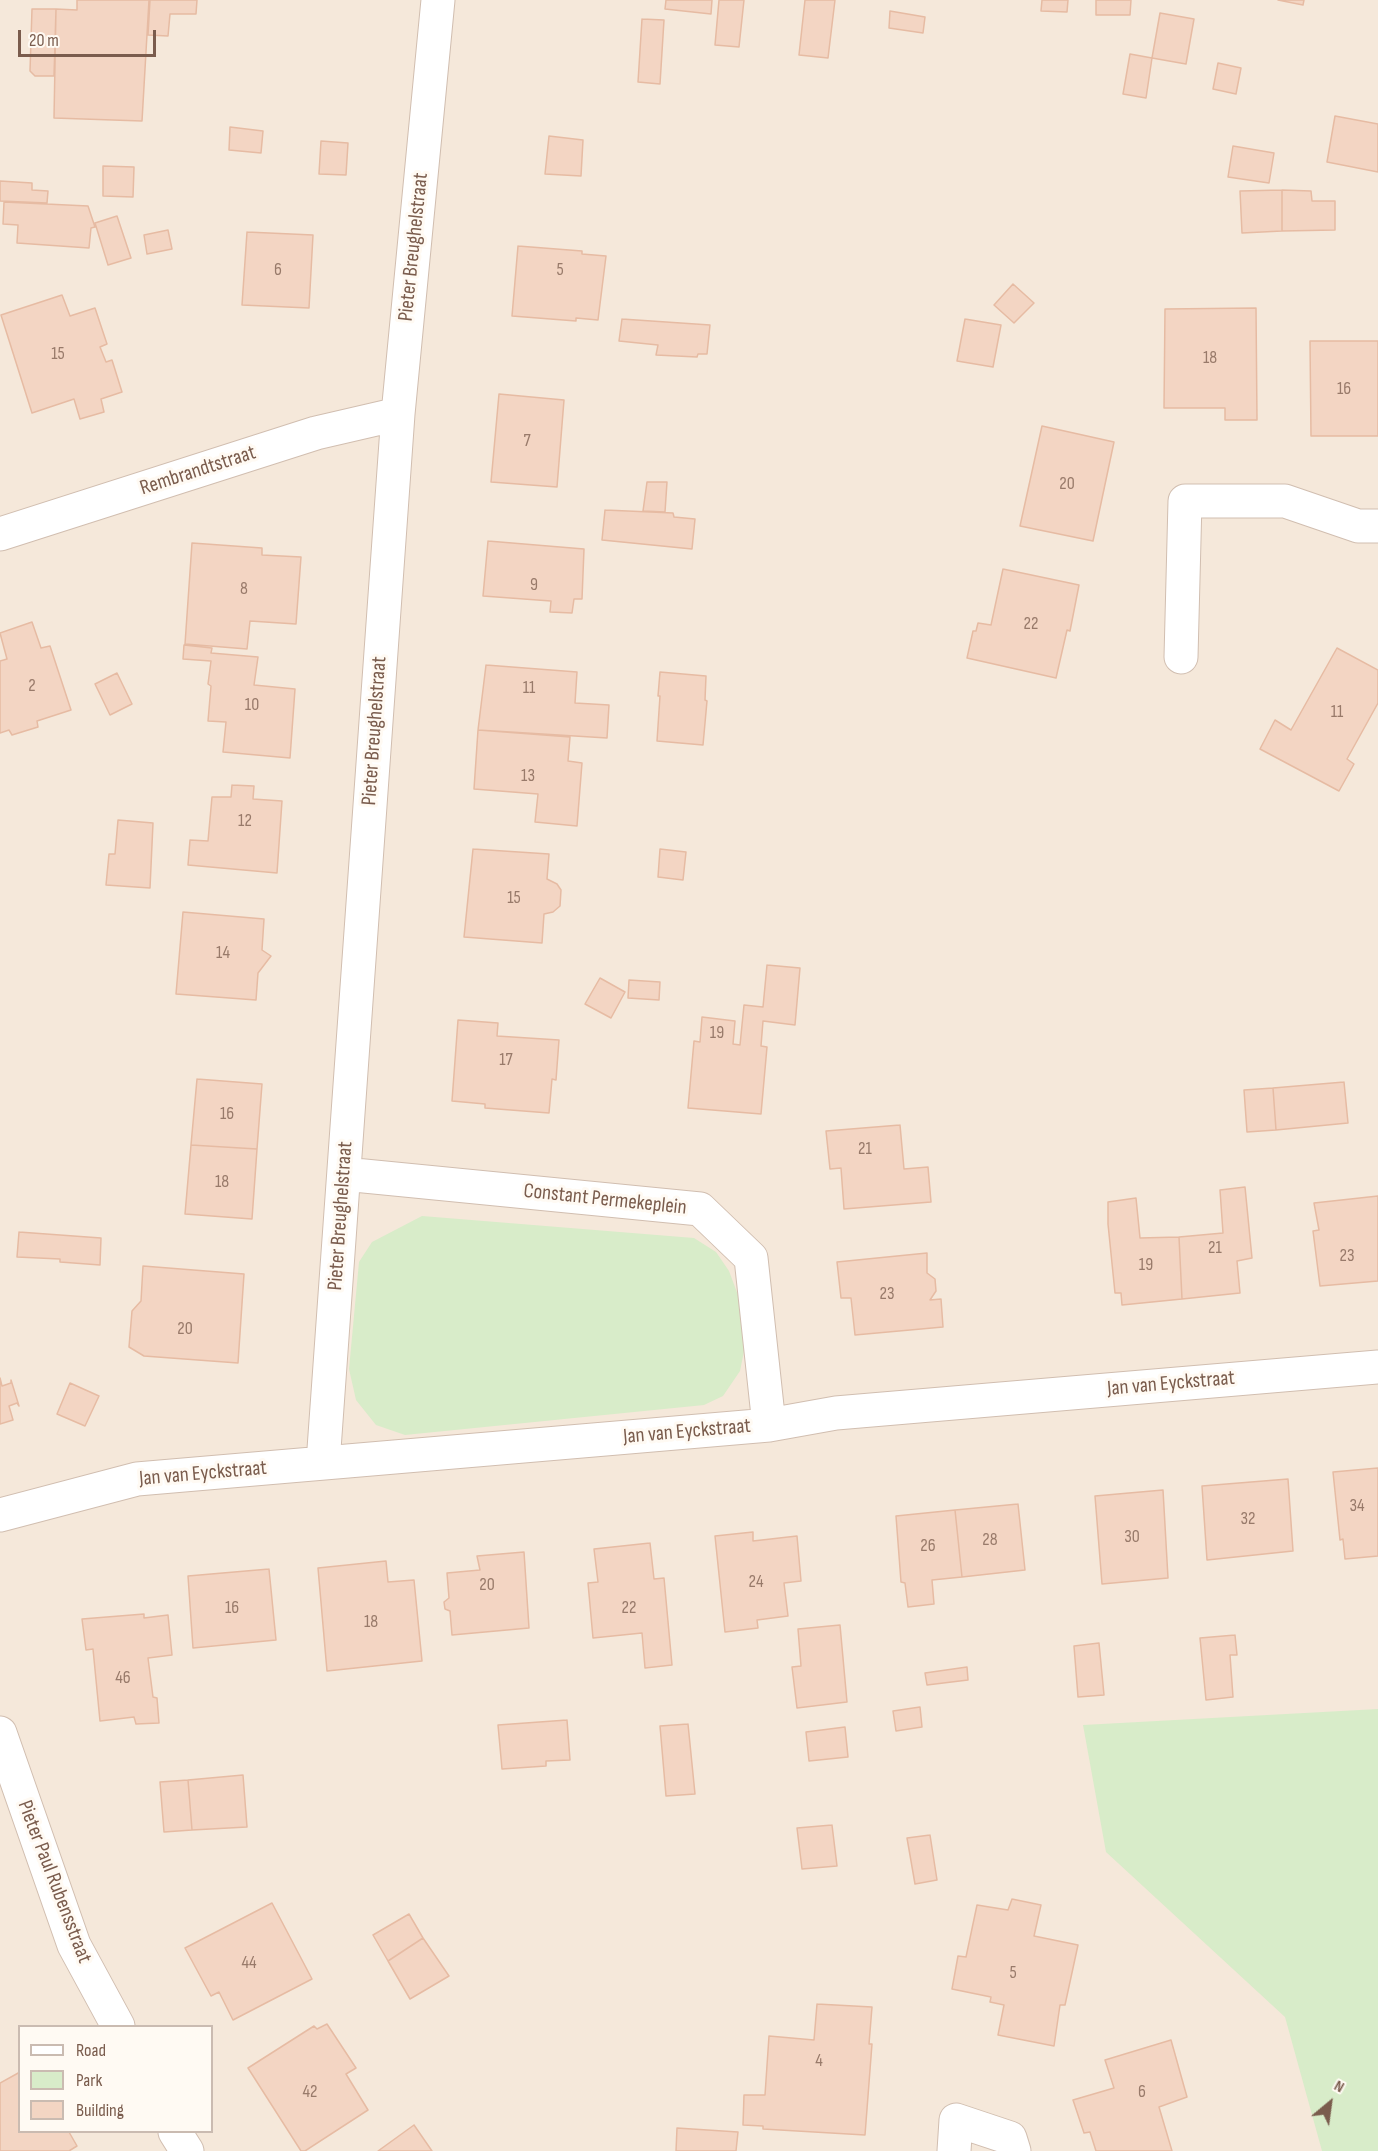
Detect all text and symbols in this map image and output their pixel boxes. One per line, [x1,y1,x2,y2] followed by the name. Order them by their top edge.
[21,18,159,56] scale bar
[29,30,59,51] text: 20 m
[394,171,434,323] street label: Pieter Breughelstraat
[274,259,282,281] house number: 6
[556,259,564,281] house number: 5
[51,343,65,365] house number: 15
[1203,347,1217,369] house number: 18
[1337,378,1351,400] house number: 16
[523,430,531,452] house number: 7
[137,440,259,502] street label: Rembrandtstraat
[1059,473,1075,495] house number: 20
[530,574,538,596] house number: 9
[240,578,248,600] house number: 8
[1024,613,1038,635] house number: 22
[357,656,393,806] street label: Pieter Breughelstraat
[28,675,36,697] house number: 2
[523,677,535,699] house number: 11
[245,694,259,716] house number: 10
[1331,701,1343,723] house number: 11
[521,765,535,787] house number: 13
[238,810,252,832] house number: 12
[507,887,521,909] house number: 15
[216,942,230,964] house number: 14
[710,1022,724,1044] house number: 19
[499,1049,513,1071] house number: 17
[220,1103,234,1125] house number: 16
[858,1138,872,1160] house number: 21
[323,1141,359,1291] street label: Pieter Breughelstraat
[215,1171,229,1193] house number: 18
[522,1179,688,1221] street label: Constant Permekeplein
[1208,1237,1222,1259] house number: 21
[1340,1245,1354,1267] house number: 23
[1139,1254,1153,1276] house number: 19
[880,1283,894,1305] house number: 23
[177,1318,193,1340] house number: 20
[1106,1366,1236,1402] street label: Jan van Eyckstraat
[622,1414,752,1450] street label: Jan van Eyckstraat
[138,1456,268,1492] street label: Jan van Eyckstraat
[1349,1495,1365,1517] house number: 34
[1241,1508,1255,1530] house number: 32
[1124,1526,1140,1548] house number: 30
[982,1529,998,1551] house number: 28
[920,1535,936,1557] house number: 26
[749,1571,763,1593] house number: 24
[479,1574,495,1596] house number: 20
[225,1597,239,1619] house number: 16
[622,1597,636,1619] house number: 22
[364,1611,378,1633] house number: 18
[115,1667,131,1689] house number: 46
[11,1797,97,1967] street label: Pieter Paul Rubensstraat
[241,1952,257,1974] house number: 44
[1009,1962,1017,1984] house number: 5
[18,2025,213,2133] legend
[76,2040,106,2061] text: Road
[815,2050,823,2072] house number: 4
[76,2070,102,2091] text: Park
[1300,2073,1360,2133] north arrow
[1331,2076,1347,2097] text: N
[302,2081,318,2103] house number: 42
[1138,2081,1146,2103] house number: 6
[76,2100,124,2121] text: Building

